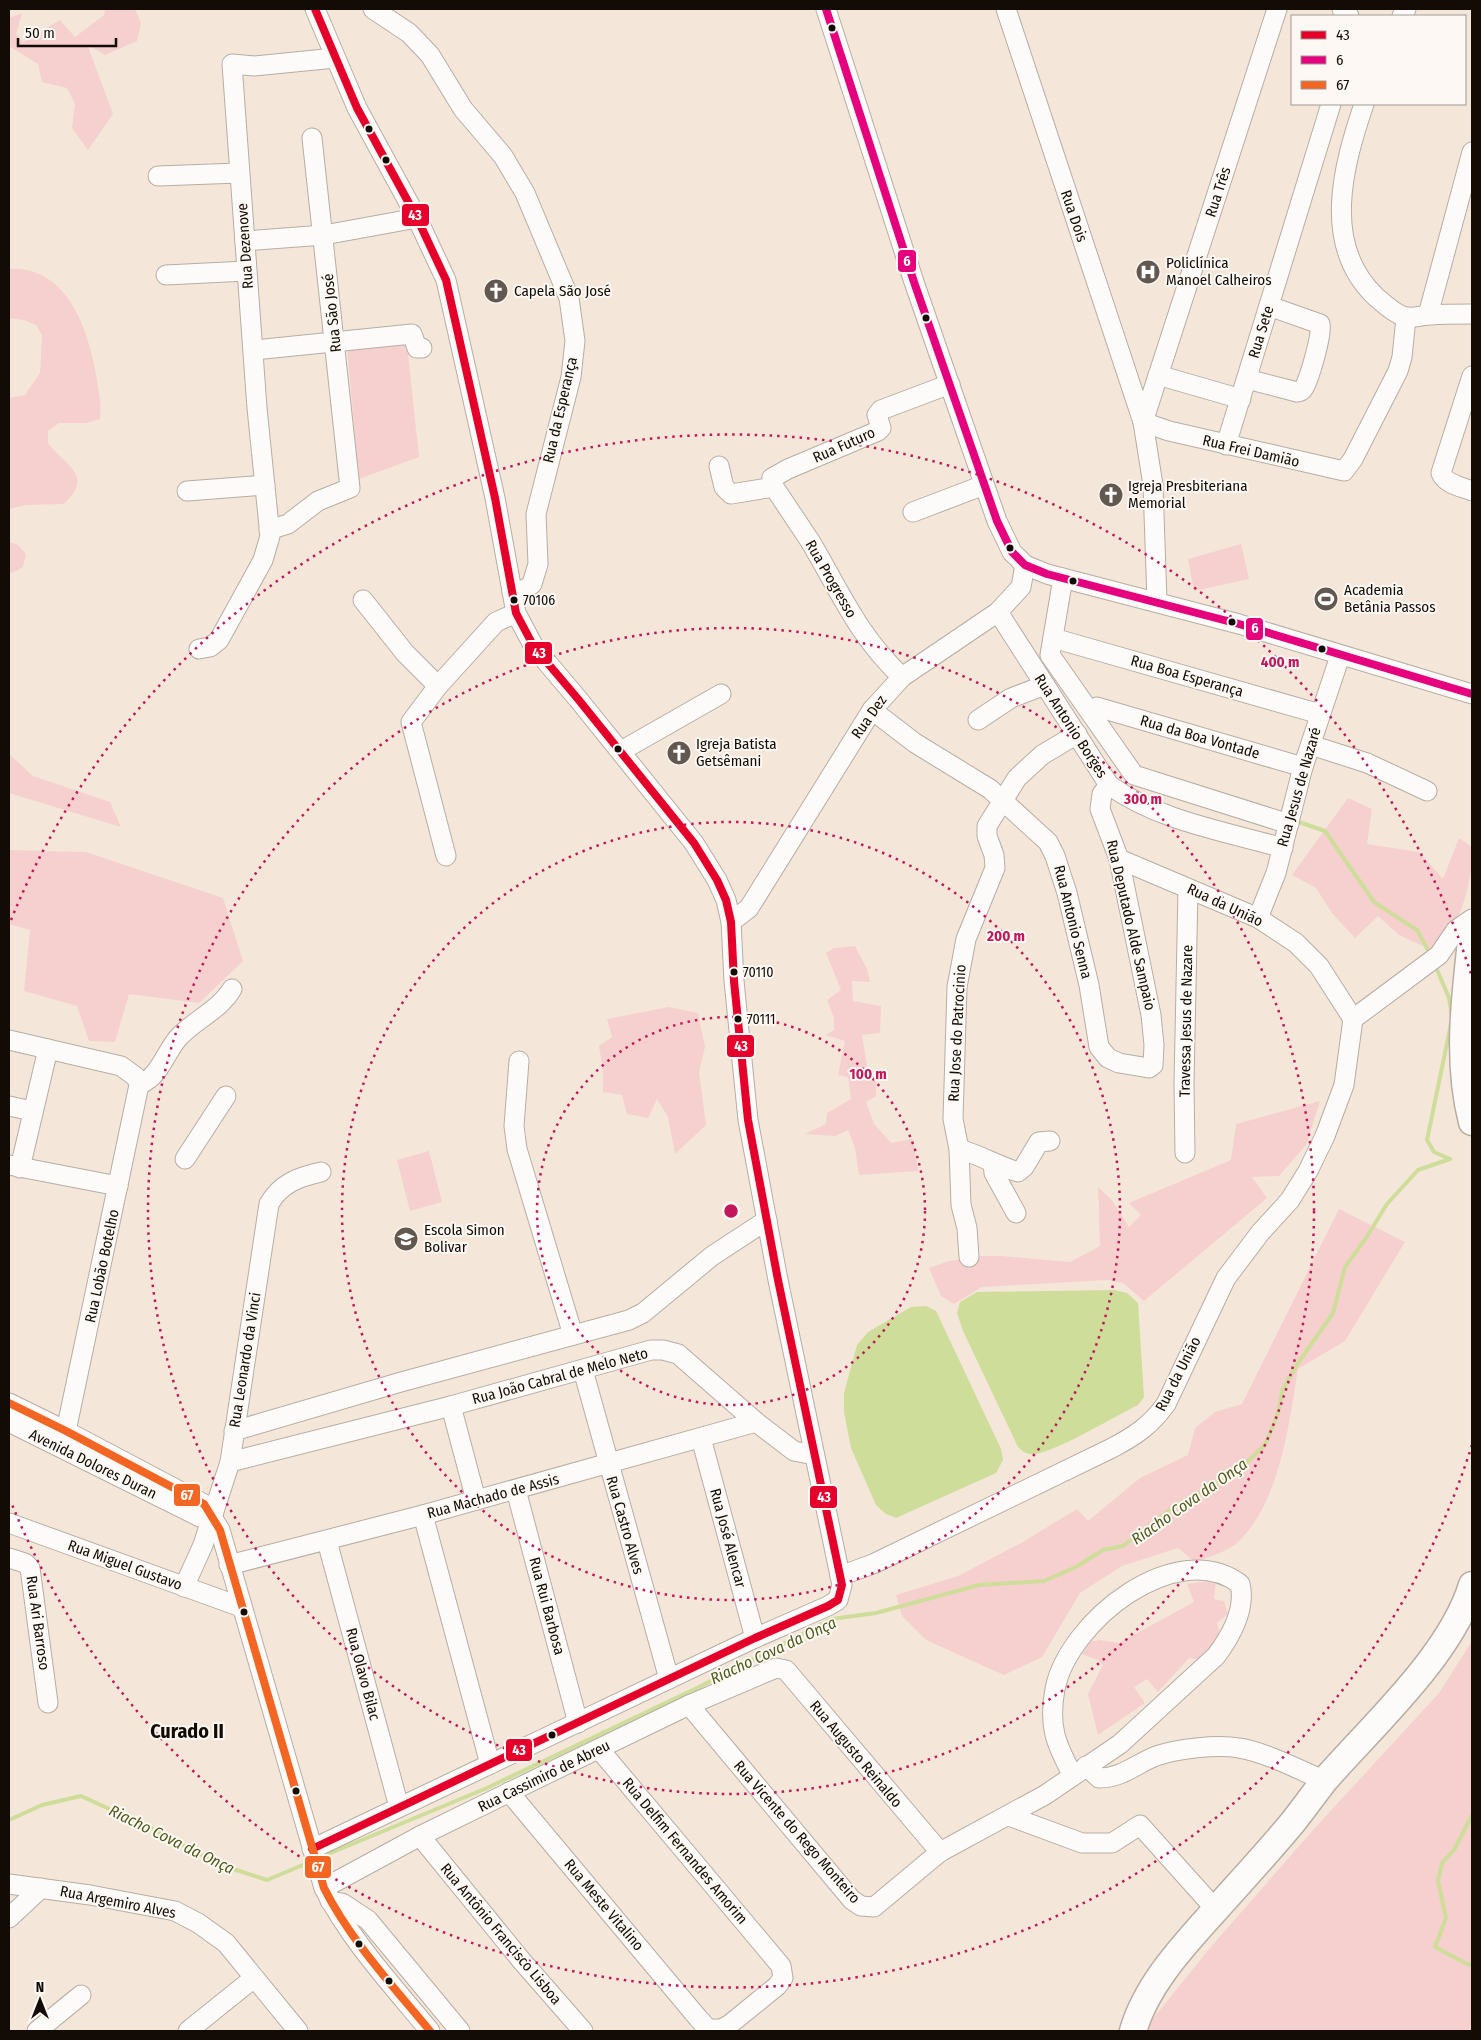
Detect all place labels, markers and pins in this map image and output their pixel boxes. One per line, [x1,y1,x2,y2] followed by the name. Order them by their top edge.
[827,23,837,33] unlabelled marker
[364,124,374,134] unlabelled marker
[381,155,391,165] unlabelled marker
[1166,254,1272,289] place label: Policlínica Manoel Calheiros
[1135,259,1161,285] hospital icon: Policlínica Manoel Calheiros
[483,278,509,304] church icon: Capela São José
[514,282,611,300] place label: Capela São José
[921,313,931,323] unlabelled marker
[1128,477,1248,512] place label: Igreja Presbiteriana Memorial
[1098,482,1124,508] church icon: Igreja Presbiteriana Memorial
[1005,543,1015,553] unlabelled marker
[1068,576,1078,586] unlabelled marker
[1344,581,1436,616] place label: Academia Betânia Passos
[1313,586,1339,612] sports icon: Academia Betânia Passos
[523,592,555,609] place label: 70106
[509,595,519,605] marker: 70106
[1227,617,1237,627] unlabelled marker
[1317,644,1327,654] unlabelled marker
[696,735,777,770] place label: Igreja Batista Getsêmani
[666,740,692,766] church icon: Igreja Batista Getsêmani
[613,744,623,754] unlabelled marker
[743,964,773,981] place label: 70110
[729,967,739,977] marker: 70110
[747,1011,775,1028] place label: 70111
[733,1014,743,1024] marker: 70111
[722,1202,740,1220] centre of rings
[424,1221,505,1256] place label: Escola Simon Bolivar
[393,1226,419,1252] school or university icon: Escola Simon Bolivar
[239,1607,249,1617] unlabelled marker
[547,1730,557,1740] unlabelled marker
[291,1786,301,1796] unlabelled marker
[354,1939,364,1949] unlabelled marker
[384,1976,394,1986] unlabelled marker

